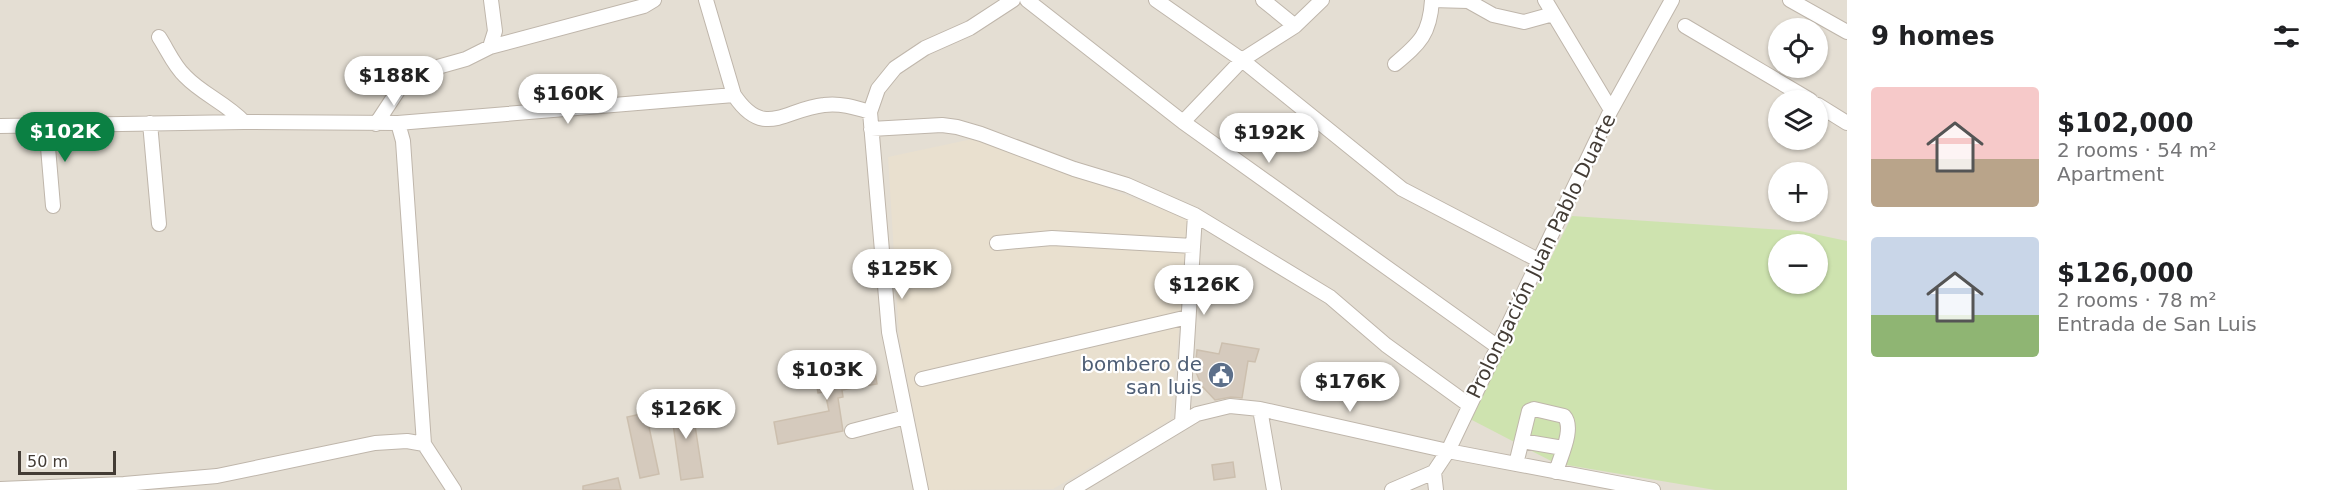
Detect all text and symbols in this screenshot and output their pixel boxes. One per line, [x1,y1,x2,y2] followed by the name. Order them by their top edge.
[1768,18,1828,294] map controls
[1768,18,1828,78] button: locate
[2270,20,2303,53] icon: filters
[1871,21,1995,51] text: 9 homes
[352,56,436,107] pin: $188K
[358,63,430,87] text: $188K
[526,74,610,125] pin: $160K
[532,81,604,105] text: $160K
[1768,90,1828,150] button: layers
[2057,108,2194,138] text: $102,000
[1461,110,1621,402] street label: Prolongación Juan Pablo Duarte
[1919,111,1991,183] icon: home
[23,112,107,163] pin: $102K
[1227,113,1311,164] pin: $192K
[29,119,101,143] text: $102K
[1233,120,1305,144] text: $192K
[2057,138,2217,162] text: 2 rooms · 54 m²
[1768,162,1828,222] button: +
[2057,162,2164,186] text: Apartment
[1768,234,1828,294] button: −
[860,249,944,300] pin: $125K
[866,256,938,280] text: $125K
[2057,258,2194,288] text: $126,000
[1919,261,1991,333] icon: home
[1162,265,1246,316] pin: $126K
[1168,272,1240,296] text: $126K
[2057,288,2217,312] text: 2 rooms · 78 m²
[2057,312,2257,336] text: Entrada de San Luis
[785,350,869,401] pin: $103K
[1081,352,1202,399] place label: bombero de san luis
[791,357,863,381] text: $103K
[1206,360,1236,390] public building icon: bombero de san luis
[1308,362,1392,413] pin: $176K
[1314,369,1386,393] text: $176K
[644,389,728,440] pin: $126K
[650,396,722,420] text: $126K
[18,448,116,476] scale bar
[27,452,68,471] text: 50 m

